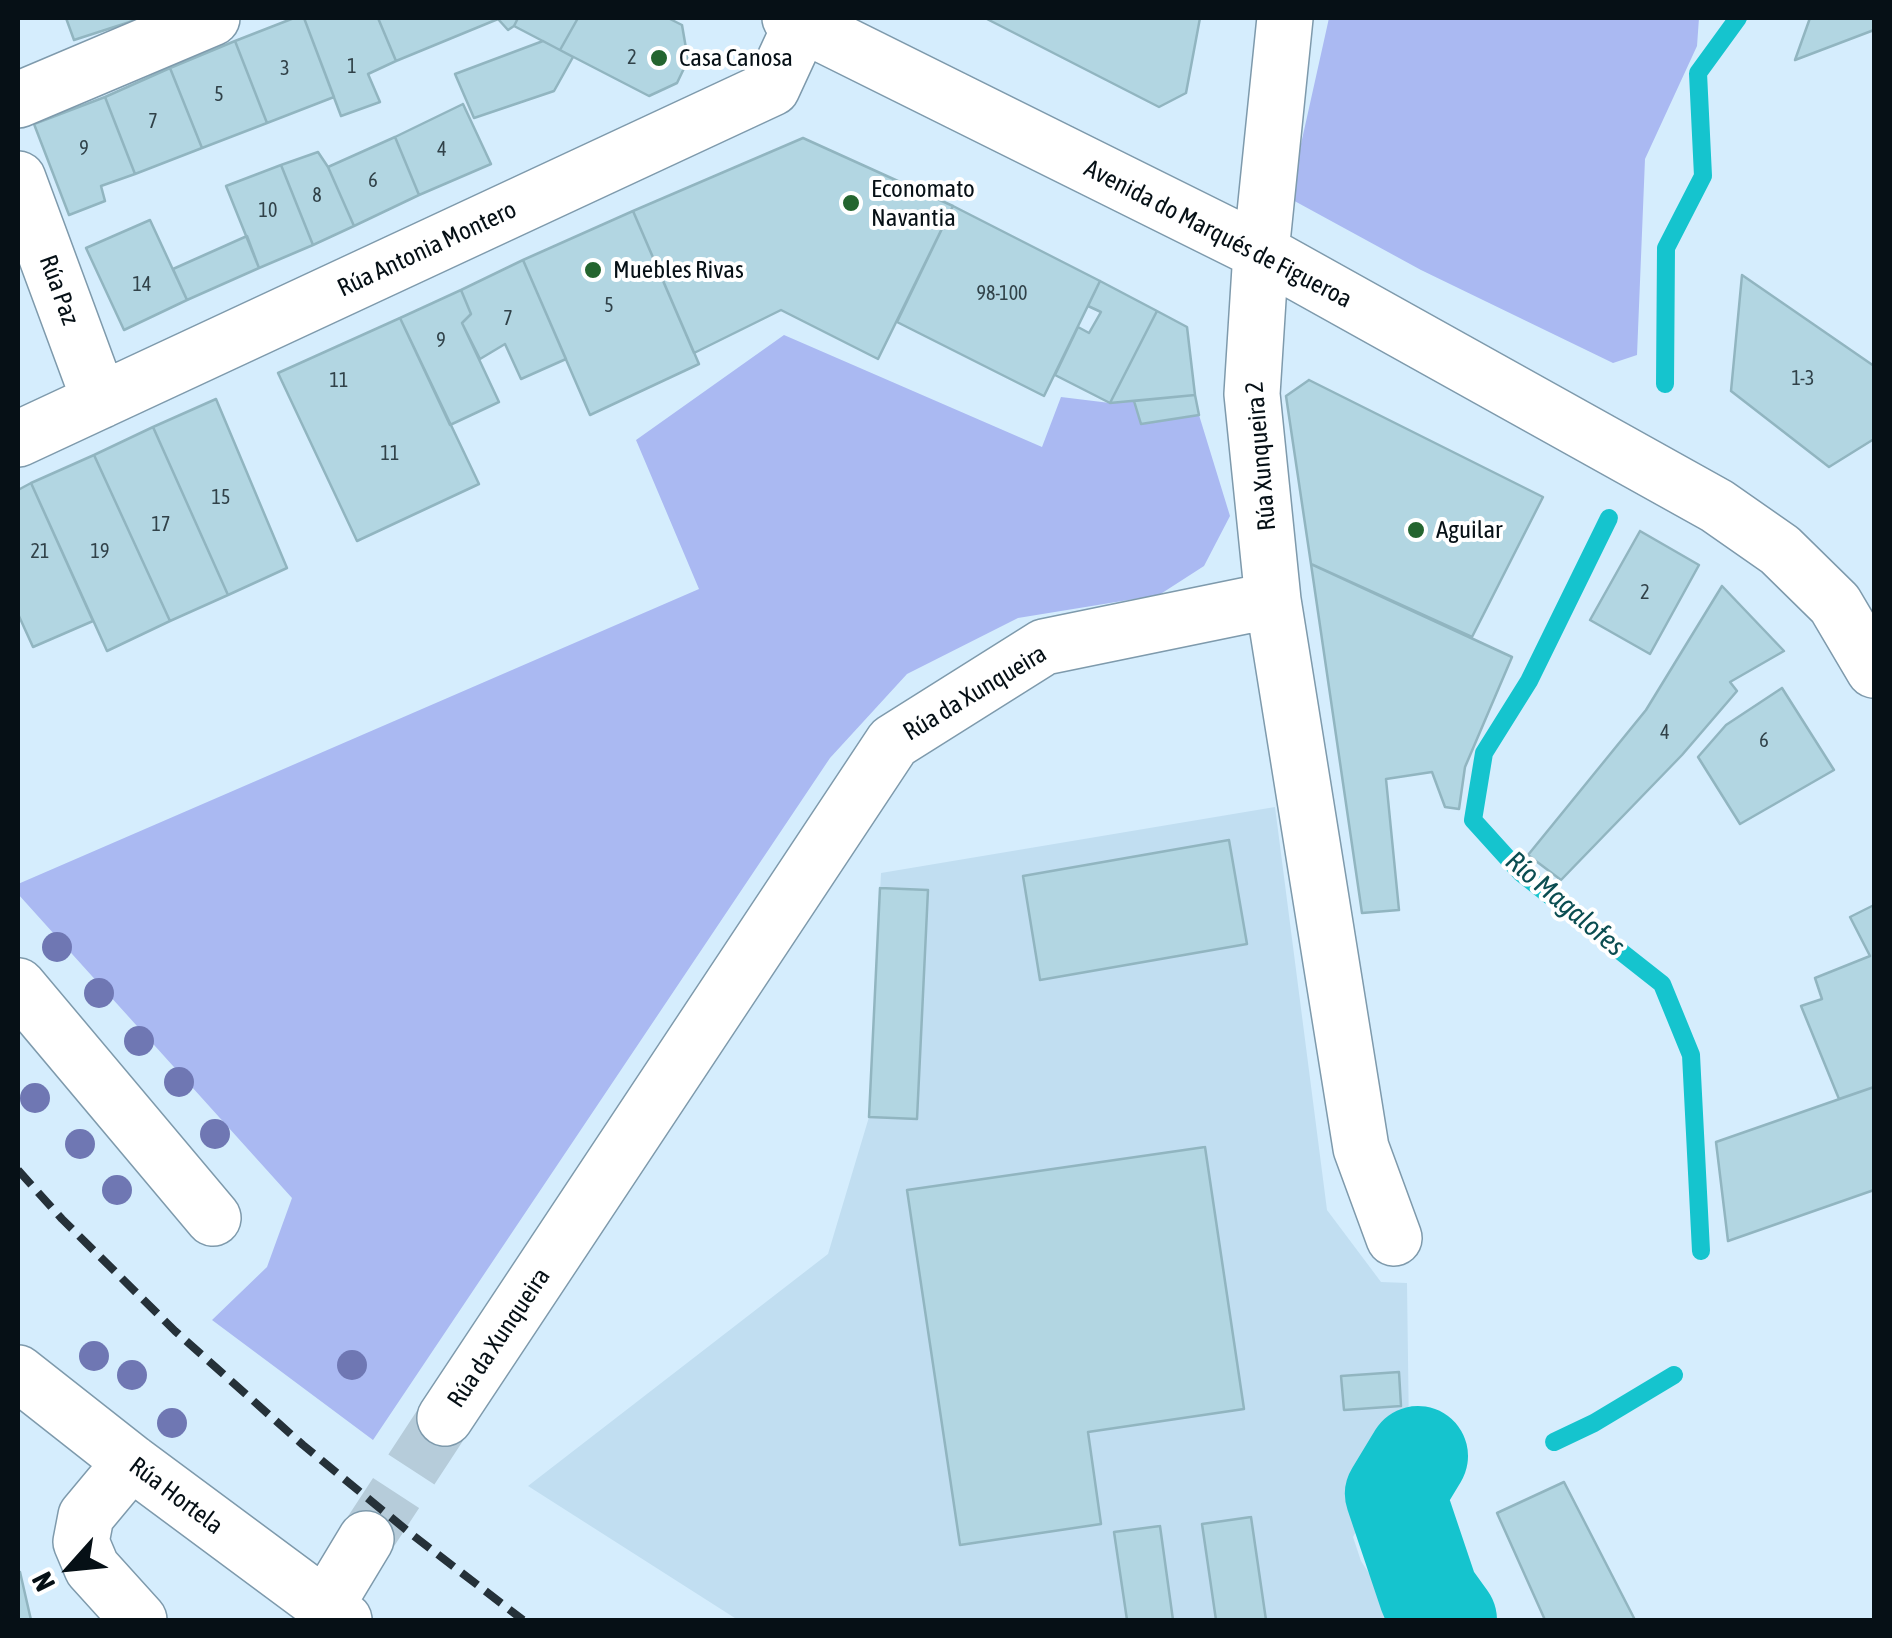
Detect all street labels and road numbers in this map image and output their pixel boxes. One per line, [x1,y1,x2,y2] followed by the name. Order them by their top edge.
[1079,153,1357,315] street label: Avenida do Marqués de Figueroa
[333,194,521,304] street label: Rúa Antonia Montero
[33,251,85,329] street label: Rúa Paz
[1240,380,1282,532] street label: Rúa Xunqueira 2
[898,639,1052,747] street label: Rúa da Xunqueira
[441,1263,557,1413] street label: Rúa da Xunqueira
[123,1451,229,1541] street label: Rúa Hortela

